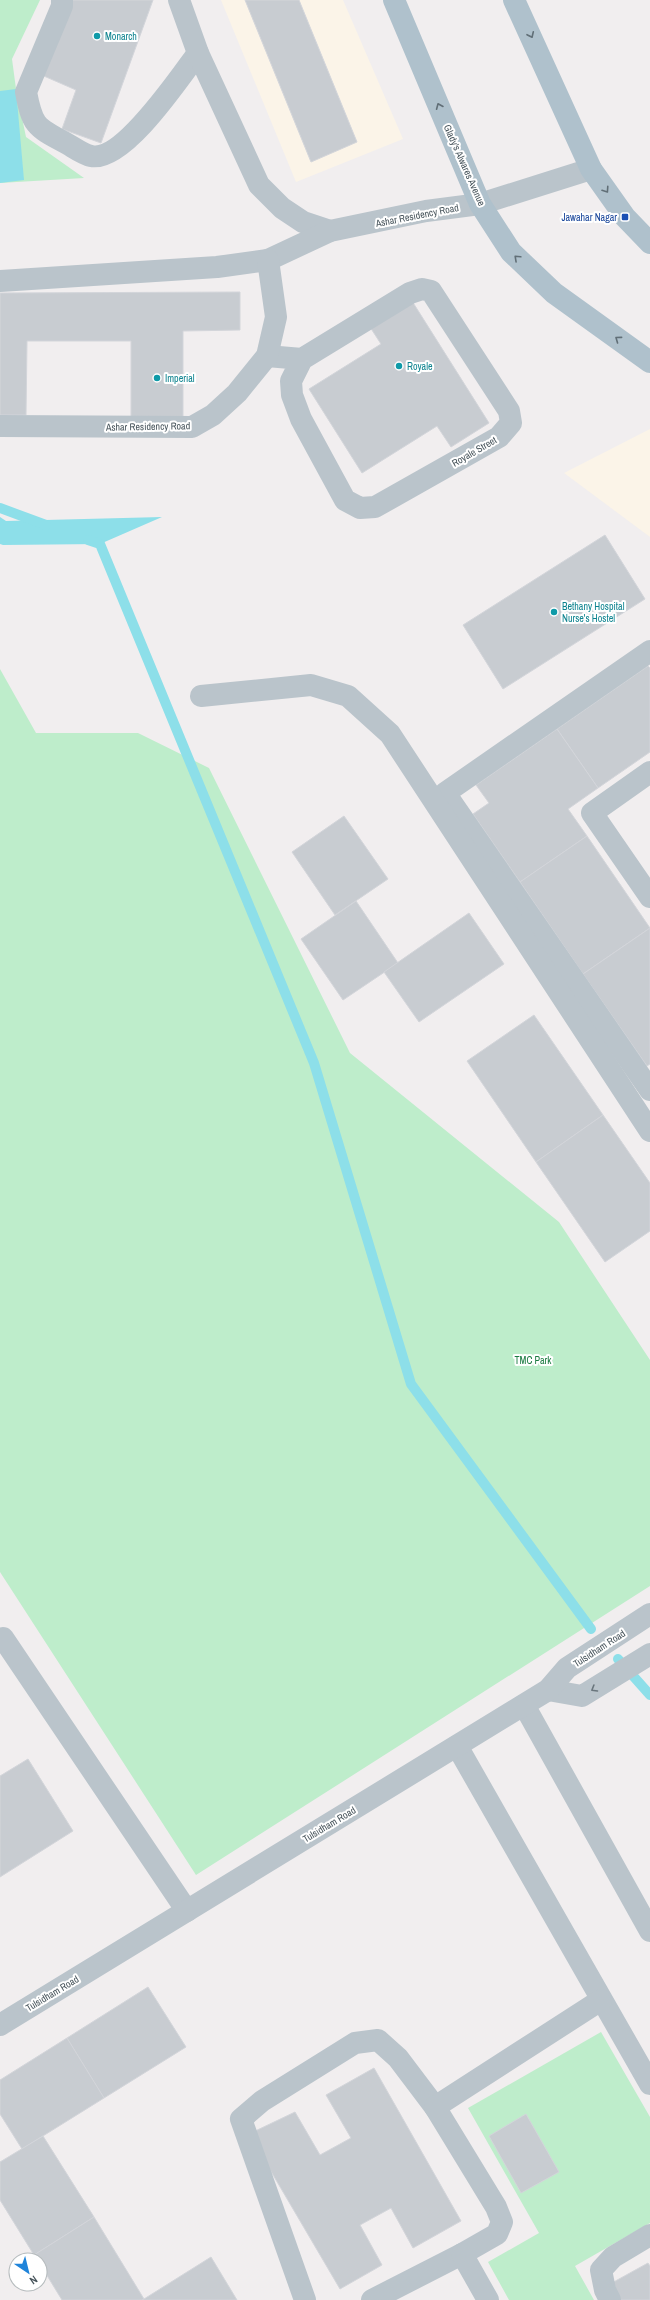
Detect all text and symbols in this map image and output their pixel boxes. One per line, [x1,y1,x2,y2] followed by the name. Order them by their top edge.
[105,30,137,43] place label: Monarch
[92,31,102,41] marker: Monarch
[526,31,534,39] one-way arrow
[436,102,444,110] one-way arrow
[441,123,488,208] street label: Glady's Alwares Avenue
[601,185,608,192] one-way arrow
[373,201,460,230] street label: Ashar Residency Road
[561,211,617,224] place label: Jawahar Nagar
[620,212,630,222] marker: Jawahar Nagar
[514,255,522,263] one-way arrow
[616,337,623,344] one-way arrow
[407,360,433,373] place label: Royale
[394,361,404,371] marker: Royale
[165,372,195,385] place label: Imperial
[152,373,162,383] marker: Imperial
[105,419,190,434] street label: Ashar Residency Road
[449,433,500,469] street label: Royale Street
[562,600,625,625] place label: Bethany Hospital Nurse's Hostel
[549,607,559,617] marker: Bethany Hospital Nurse's Hostel
[515,1354,552,1367] park label: TMC Park
[571,1627,628,1670] street label: Tulsidham Road
[591,1684,598,1692] one-way arrow
[300,1804,358,1845] street label: Tulsidham Road
[23,1973,81,2014] street label: Tulsidham Road
[8,2252,48,2292] north arrow
[27,2273,40,2288] text: N

